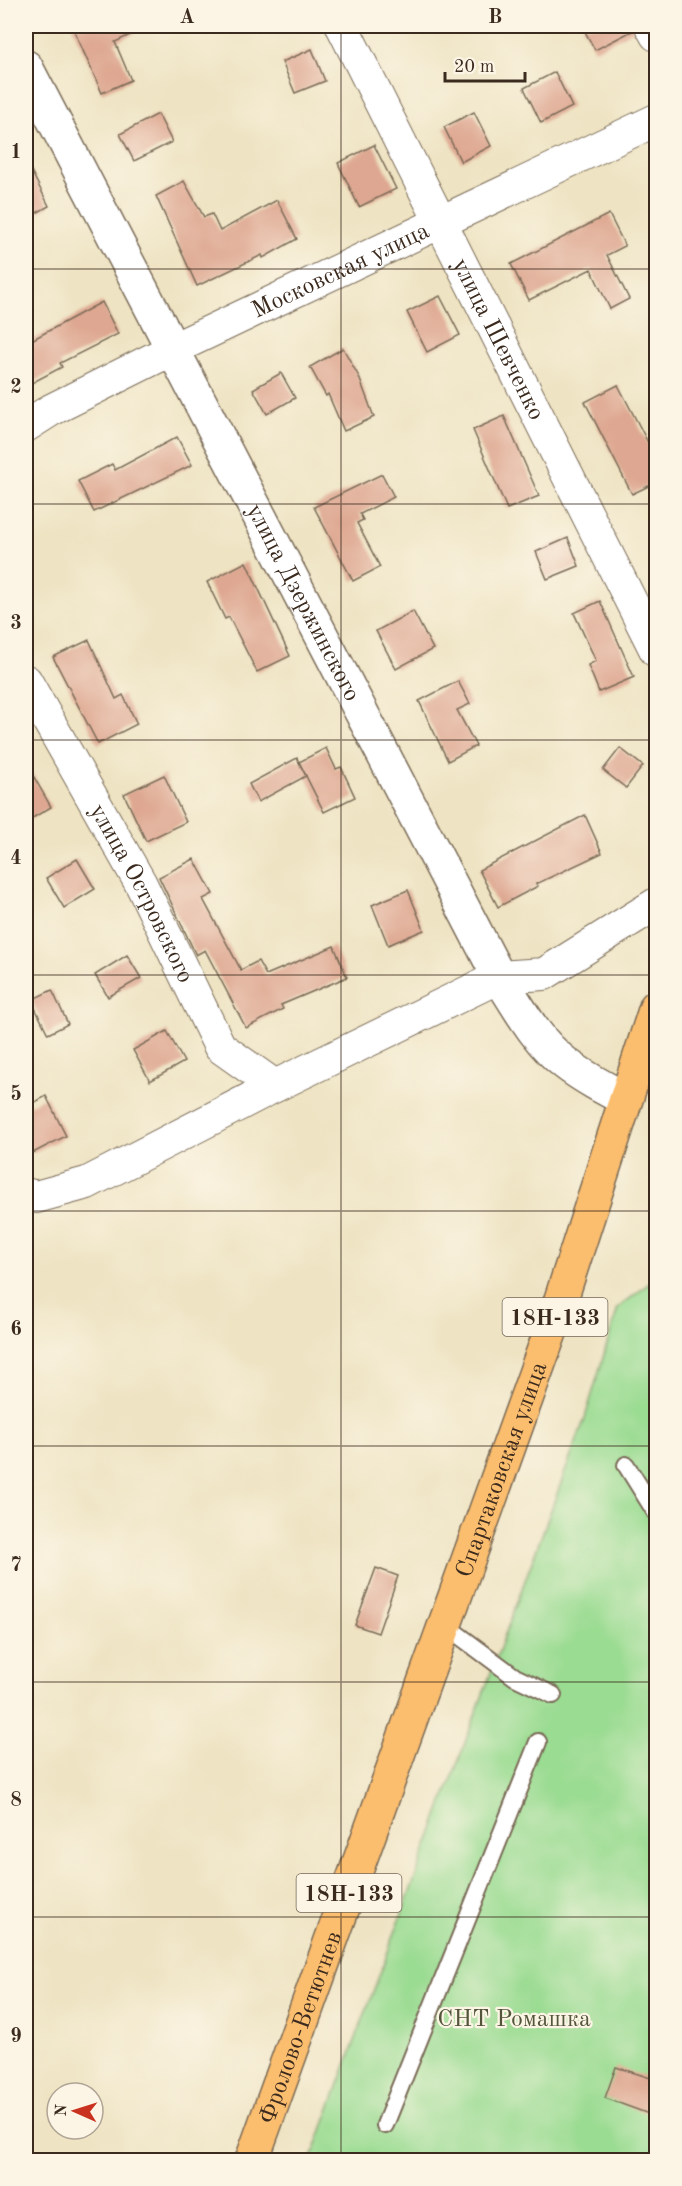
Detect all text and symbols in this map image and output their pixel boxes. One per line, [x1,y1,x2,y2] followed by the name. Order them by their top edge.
[179,8,195,28] text: A
[488,8,502,28] text: B
[445,45,524,83] scale bar
[454,58,494,76] text: 20 m
[10,143,22,163] text: 1
[249,219,433,324] street label: Московская улица
[447,255,548,424] street label: улица Шевченко
[10,378,22,398] text: 2
[241,500,363,706] street label: улица Дзержинского
[10,614,22,634] text: 3
[84,800,197,987] street label: улица Островского
[10,849,22,869] text: 4
[10,1084,22,1105] text: 5
[502,1298,608,1336] road number: 18Н-133
[10,1320,22,1340] text: 6
[453,1359,552,1581] street label: Спартаковская улица
[10,1556,22,1576] text: 7
[10,1791,22,1811] text: 8
[296,1874,401,1912] road number: 18Н-133
[256,1929,347,2127] street label: Фролово-Ветютнев
[437,2008,591,2032] park label: СНТ Ромашка
[10,2027,22,2047] text: 9
[45,2081,105,2141] north arrow
[54,2103,70,2117] text: N

